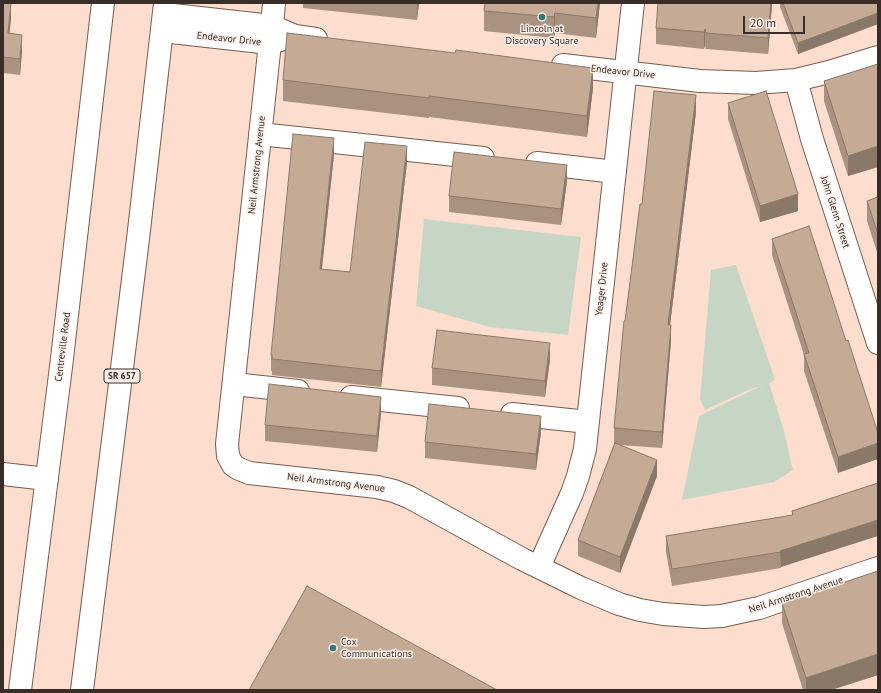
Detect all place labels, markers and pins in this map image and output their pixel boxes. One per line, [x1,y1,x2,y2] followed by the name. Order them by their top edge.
[537,12,547,22] marker: Lincoln at Discovery Square
[506,23,578,46] place label: Lincoln at Discovery Square
[341,636,412,660] place label: Cox Communications
[328,643,338,653] marker: Cox Communications

